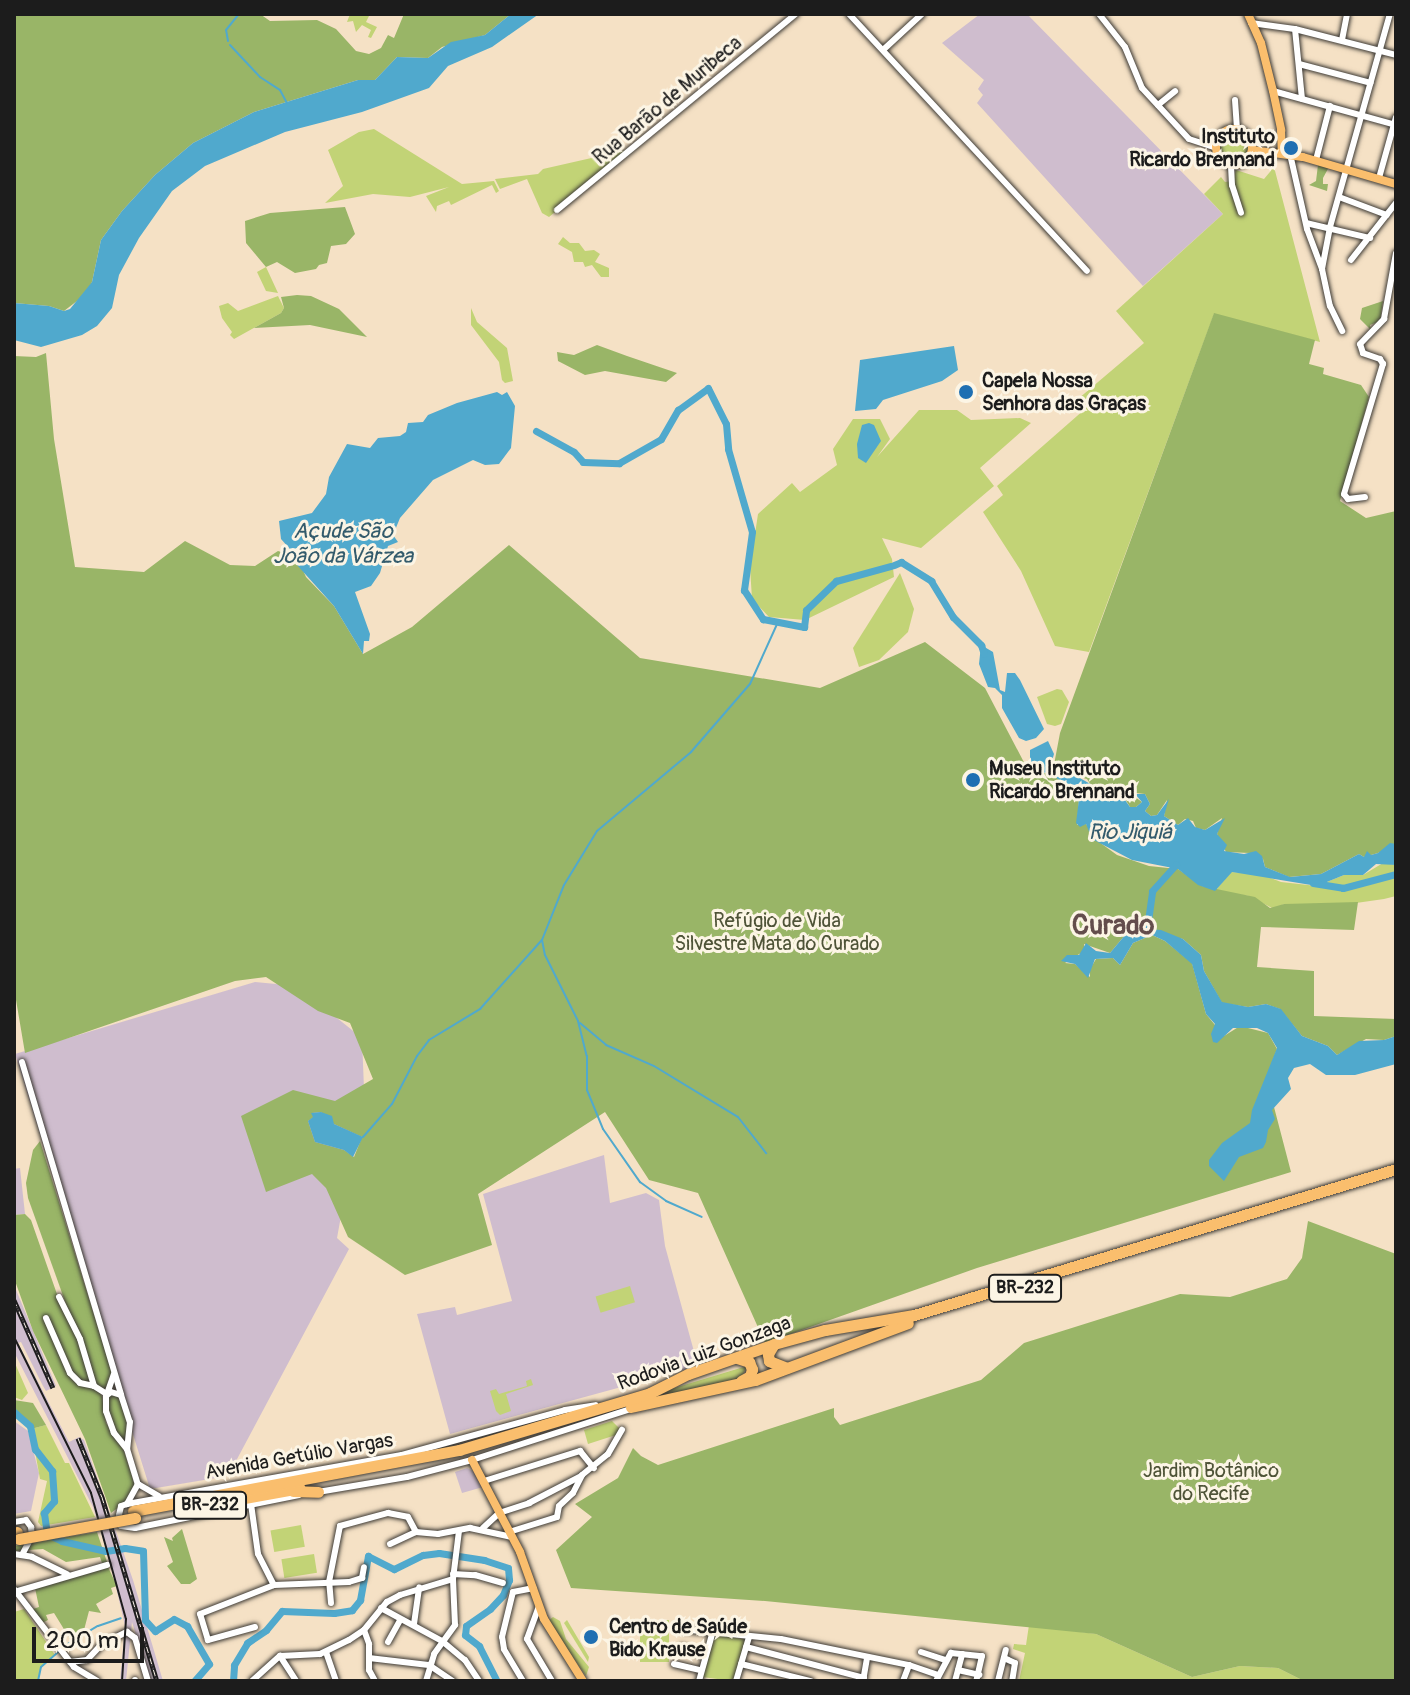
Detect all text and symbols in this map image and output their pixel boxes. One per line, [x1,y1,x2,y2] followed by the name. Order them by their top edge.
[588,31,746,169] street label: Rua Barão de Muribeca
[1129,124,1275,171] place label: Instituto Ricardo Brennand
[1282,139,1300,157] marker: Instituto Ricardo Brennand
[982,368,1146,415] place label: Capela Nossa Senhora das Graças
[957,383,975,401] marker: Capela Nossa Senhora das Graças
[273,518,413,570] water label: Açude São João da Várzea
[989,756,1135,803] place label: Museu Instituto Ricardo Brennand
[964,771,982,789] marker: Museu Instituto Ricardo Brennand
[1088,820,1172,846] water label: Rio Jiquiá
[674,909,880,956] park label: Refúgio de Vida Silvestre Mata do Curado
[1072,909,1154,943] district label: Curado
[987,1274,1063,1302] road number: BR-232
[614,1311,794,1395] street label: Rodovia Luiz Gonzaga
[203,1428,395,1484] street label: Avenida Getúlio Vargas
[1143,1459,1279,1506] park label: Jardim Botânico do Recife
[172,1491,248,1519] road number: BR-232
[36,1611,148,1661] scale bar
[609,1614,747,1661] place label: Centro de Saúde Bido Krause
[46,1626,119,1655] text: 200 m
[580,1626,602,1648] marker: Centro de Saúde Bido Krause

